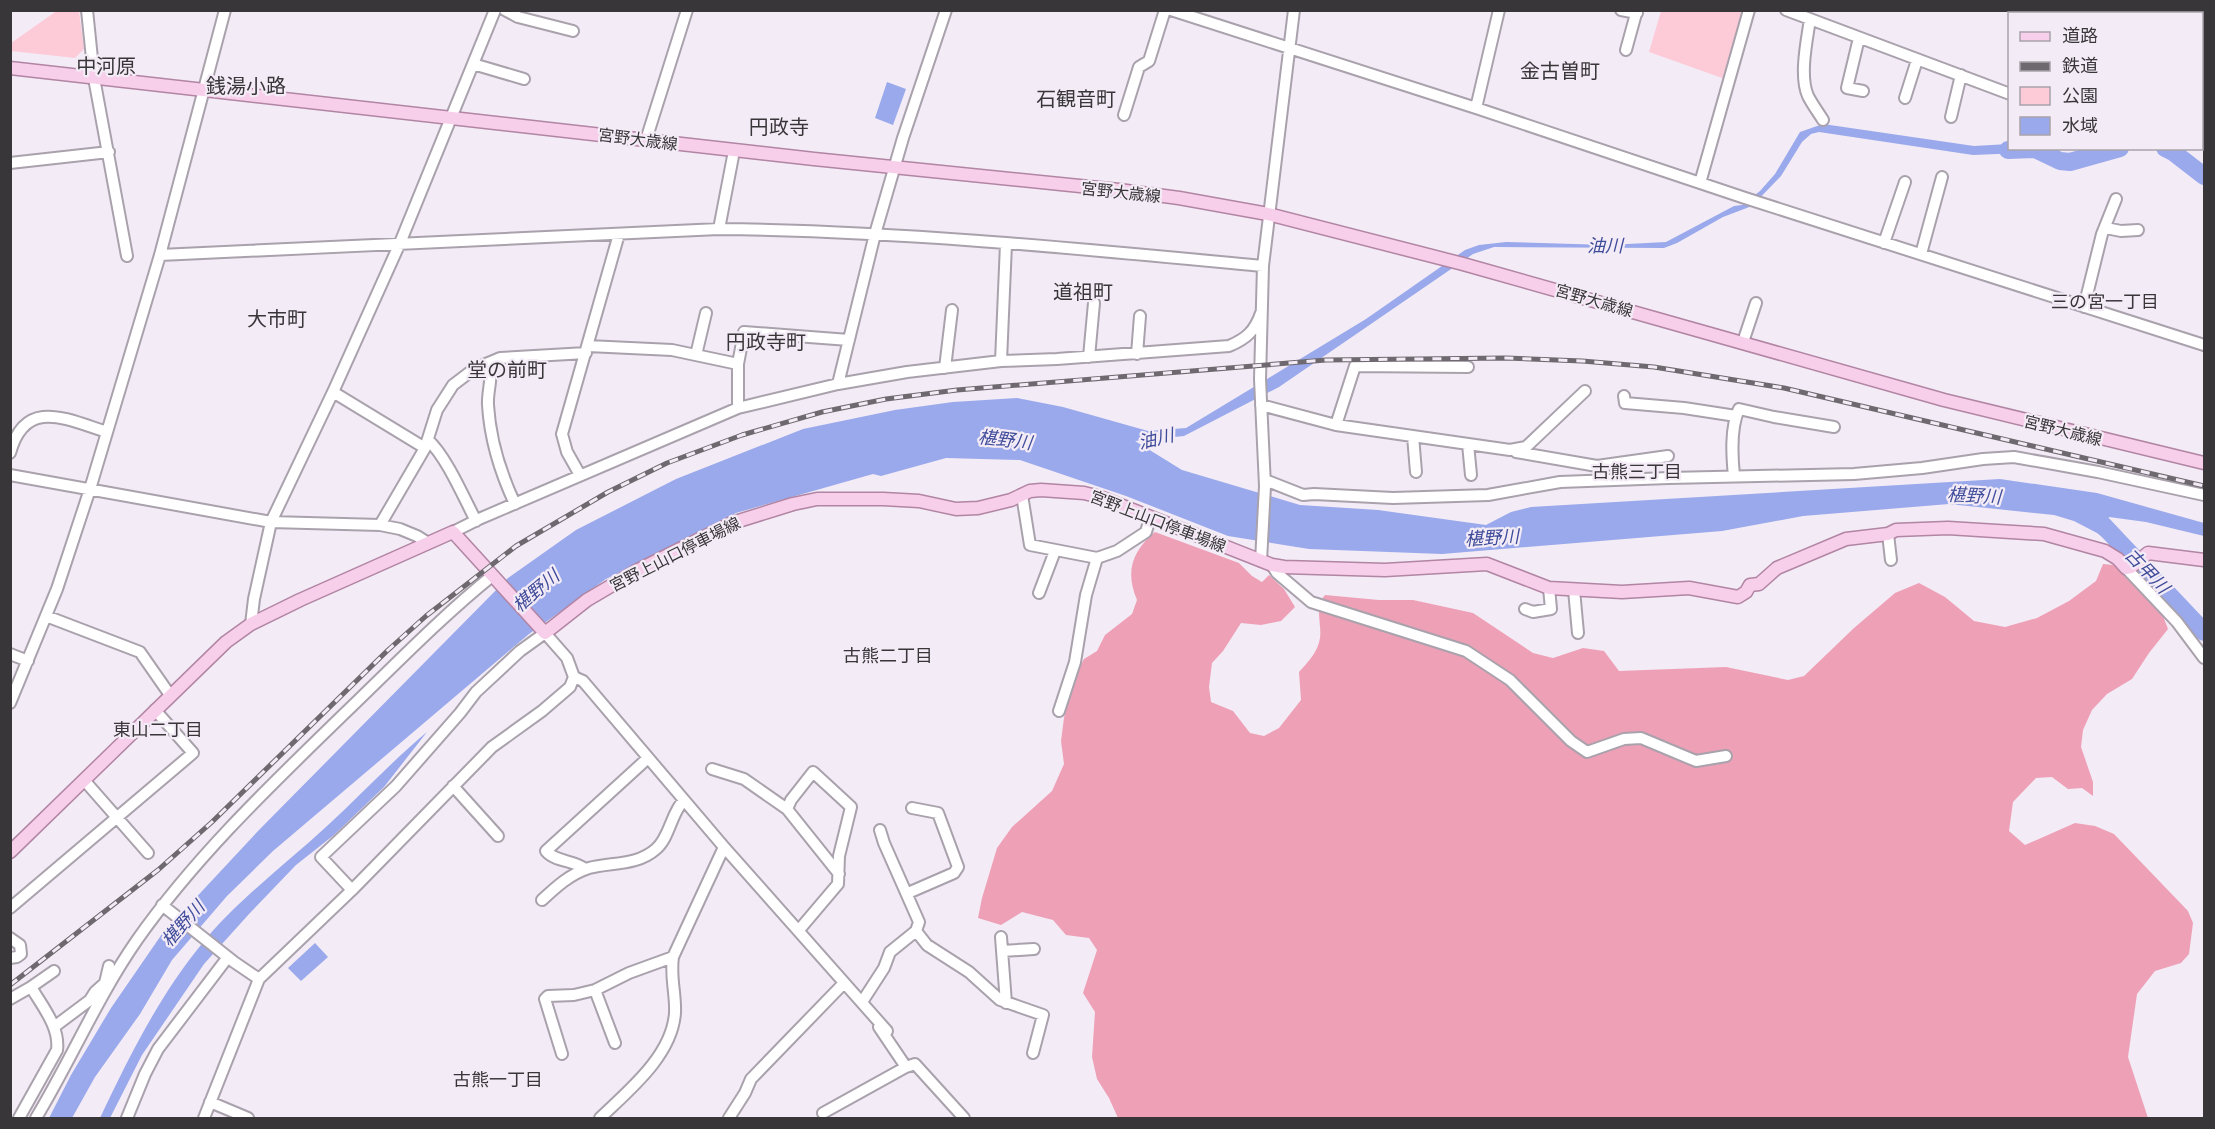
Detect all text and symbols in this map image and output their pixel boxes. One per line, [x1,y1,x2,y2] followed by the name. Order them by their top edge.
[2008,12,2203,150] legend
[2062,26,2098,46] text: 道路
[76,55,136,77] district label: 中河原
[2062,56,2098,76] text: 鉄道
[1520,60,1600,82] district label: 金古曽町
[206,75,286,97] district label: 銭湯小路
[2062,86,2098,106] text: 公園
[1036,88,1116,110] district label: 石観音町
[749,116,809,138] district label: 円政寺
[2062,116,2098,136] text: 水域
[597,126,679,153] street label: 宮野大歳線
[1080,180,1162,205] street label: 宮野大歳線
[1587,236,1625,256] water label: 油川
[1053,281,1113,303] district label: 道祖町
[1553,281,1635,320] street label: 宮野大歳線
[2051,292,2159,312] district label: 三の宮一丁目
[247,308,307,330] district label: 大市町
[726,331,806,353] district label: 円政寺町
[467,359,547,381] district label: 堂の前町
[2022,413,2104,448] street label: 宮野大歳線
[1136,425,1178,453] water label: 油川
[977,427,1035,453] water label: 椹野川
[1592,462,1682,482] district label: 古熊三丁目
[1947,485,2003,508] water label: 椹野川
[1088,488,1228,555] street label: 宮野上山口停車場線
[607,514,743,595] street label: 宮野上山口停車場線
[1465,526,1521,549] water label: 椹野川
[2121,545,2174,599] water label: 古甲川
[509,565,565,616] water label: 椹野川
[843,646,933,666] district label: 古熊二丁目
[113,720,203,740] district label: 東山二丁目
[158,896,210,951] water label: 椹野川
[453,1070,543,1090] district label: 古熊一丁目

